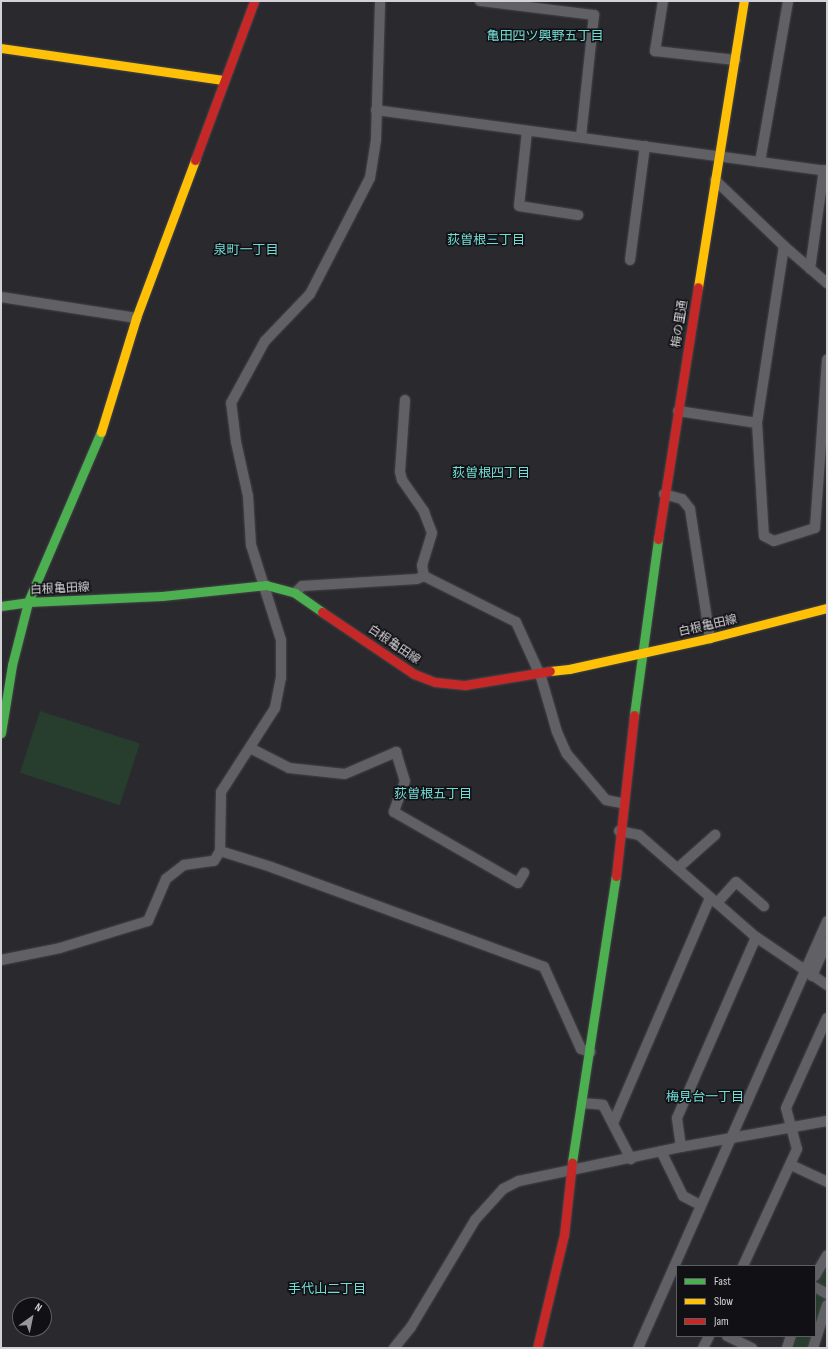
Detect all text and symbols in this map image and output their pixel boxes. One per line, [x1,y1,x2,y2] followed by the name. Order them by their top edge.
[487,28,603,44] district label: 亀田四ツ興野五丁目
[447,232,525,248] district label: 荻曽根三丁目
[214,242,278,258] district label: 泉町一丁目
[669,299,691,349] street label: 梅の里通
[452,465,530,481] district label: 荻曽根四丁目
[30,580,90,598] street label: 白根亀田線
[677,612,739,640] street label: 白根亀田線
[365,622,423,668] street label: 白根亀田線
[394,786,472,802] district label: 荻曽根五丁目
[666,1089,744,1105] district label: 梅見台一丁目
[676,1265,816,1337] legend
[714,1274,731,1289] text: Fast
[288,1281,366,1297] district label: 手代山二丁目
[714,1294,733,1309] text: Slow
[12,1297,52,1337] north arrow
[32,1300,44,1314] text: N
[714,1314,729,1329] text: Jam

